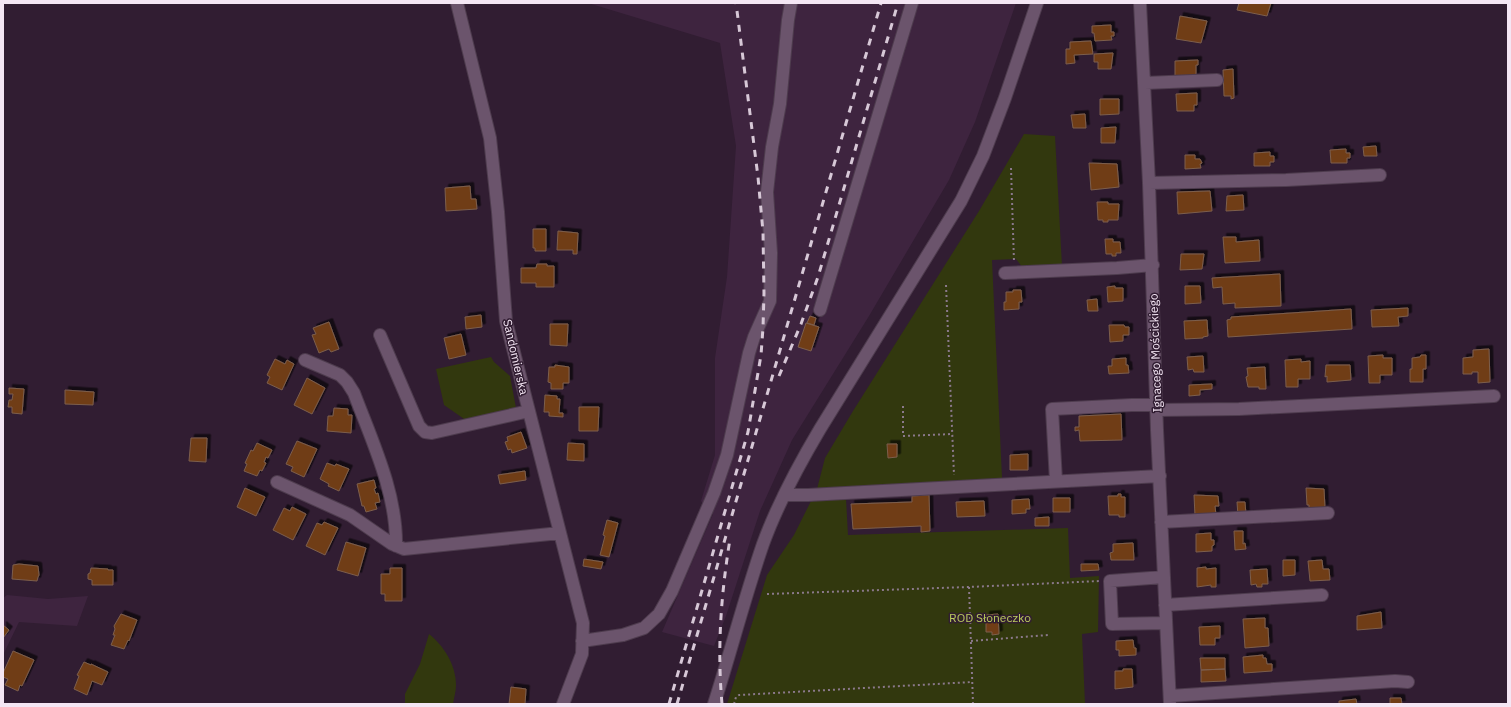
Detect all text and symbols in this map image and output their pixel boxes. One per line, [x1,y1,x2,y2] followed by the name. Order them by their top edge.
[1145,293,1165,413] street label: Ignacego Mościckiego
[500,318,532,397] street label: Sandomierska
[949,610,1031,625] park label: ROD Słoneczko

